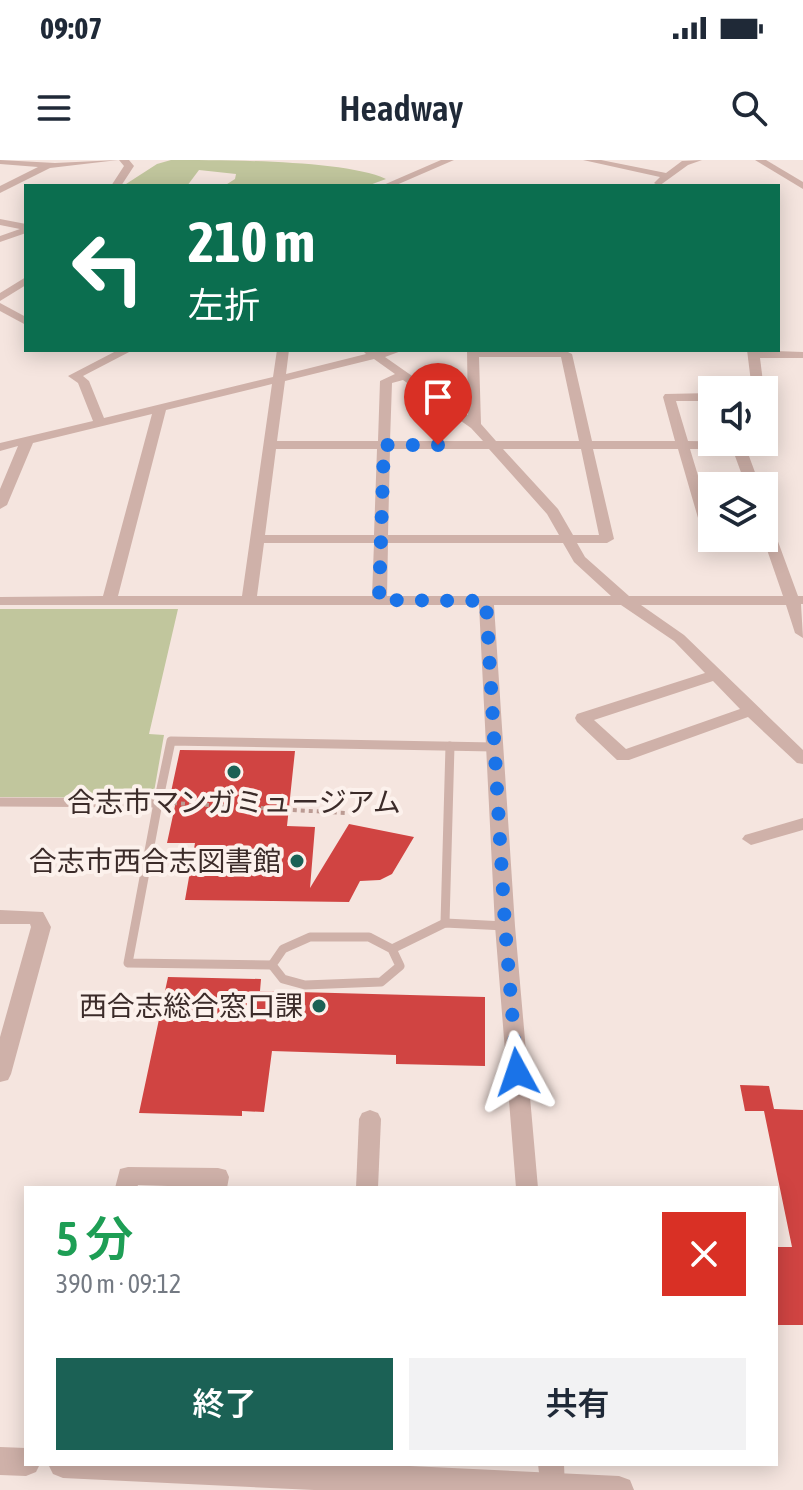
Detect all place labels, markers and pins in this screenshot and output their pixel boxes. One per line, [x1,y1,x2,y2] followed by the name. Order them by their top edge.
[404,363,472,445] pin
[225,763,243,781] marker: 合志市マンガミュージアム
[67,786,401,818] place label: 合志市マンガミュージアム
[29,845,281,877] place label: 合志市西合志図書館
[288,852,306,870] marker: 合志市西合志図書館
[79,990,303,1022] place label: 西合志総合窓口課
[310,997,328,1015] marker: 西合志総合窓口課

